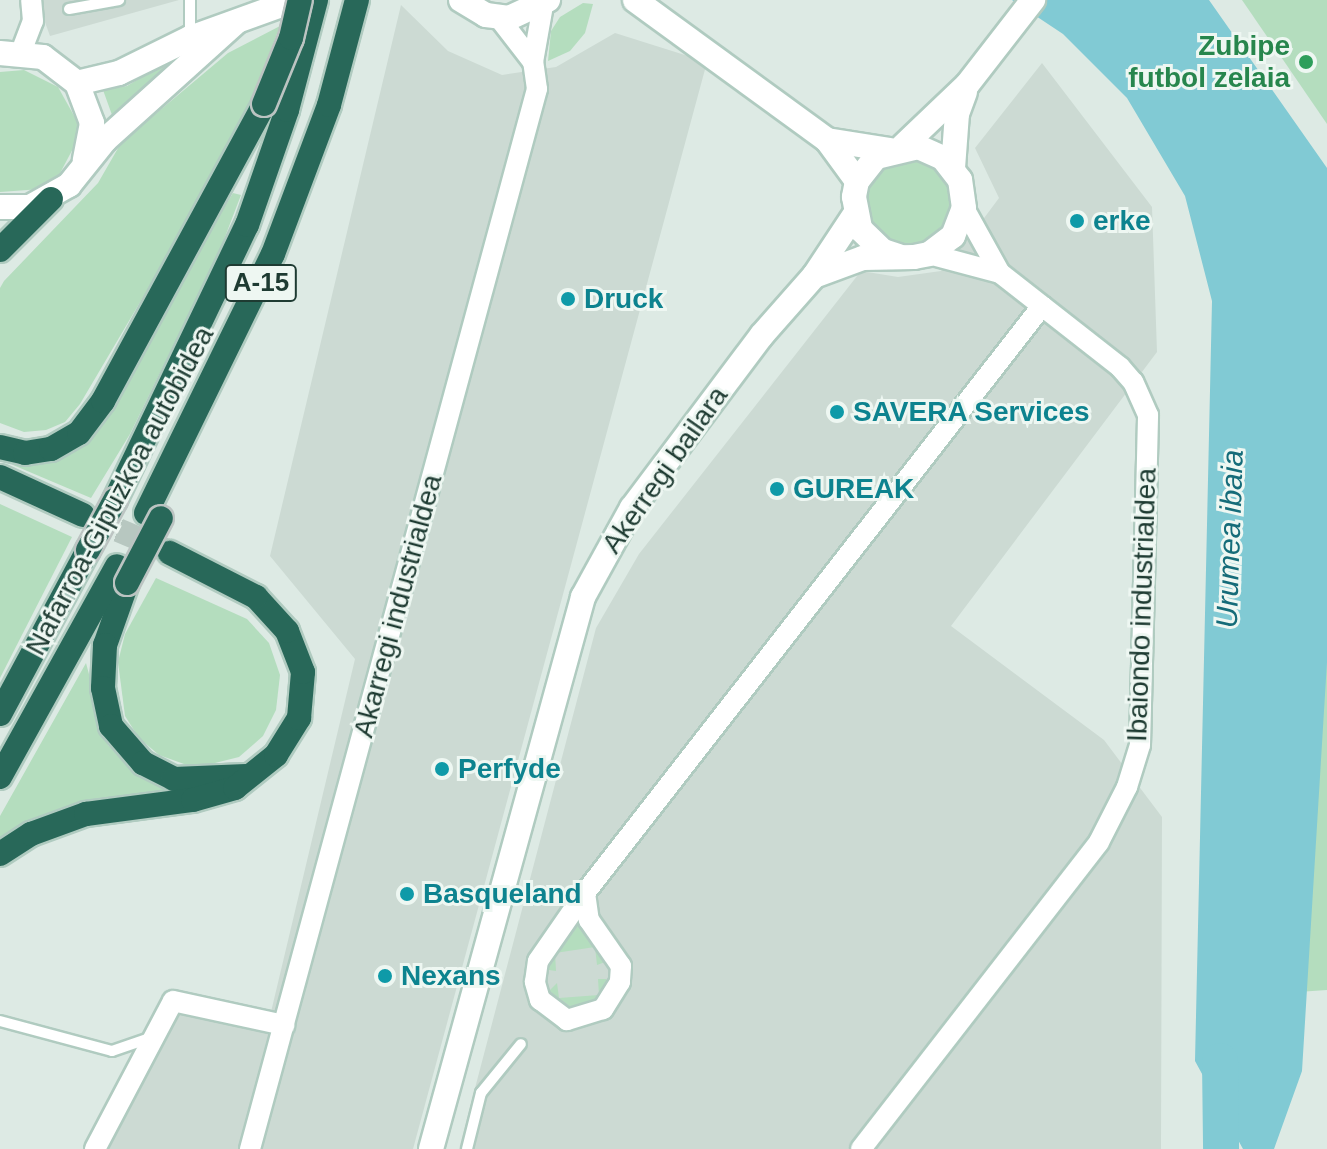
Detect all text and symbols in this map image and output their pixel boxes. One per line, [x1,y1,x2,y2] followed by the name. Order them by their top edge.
[1128,29,1290,95] place label: Zubipe futbol zelaia
[1297,53,1315,71] marker: Zubipe futbol zelaia
[1093,204,1151,238] place label: erke
[1068,212,1086,230] marker: erke
[223,261,299,305] road number: A-15
[584,282,663,316] place label: Druck
[559,290,577,308] marker: Druck
[19,321,221,661] street label: Nafarroa-Gipuzkoa autobidea
[595,380,735,560] street label: Akerregi bailara
[853,395,1091,429] place label: SAVERA Services
[828,403,846,421] marker: SAVERA Services
[1209,449,1251,629] water label: Urumea ibaia
[1120,468,1164,742] street label: Ibaiondo industrialdea
[347,471,449,741] street label: Akarregi industrialdea
[793,472,914,506] place label: GUREAK
[768,480,786,498] marker: GUREAK
[458,752,561,786] place label: Perfyde
[433,760,451,778] marker: Perfyde
[423,877,582,911] place label: Basqueland
[398,885,416,903] marker: Basqueland
[401,959,501,993] place label: Nexans
[376,967,394,985] marker: Nexans

